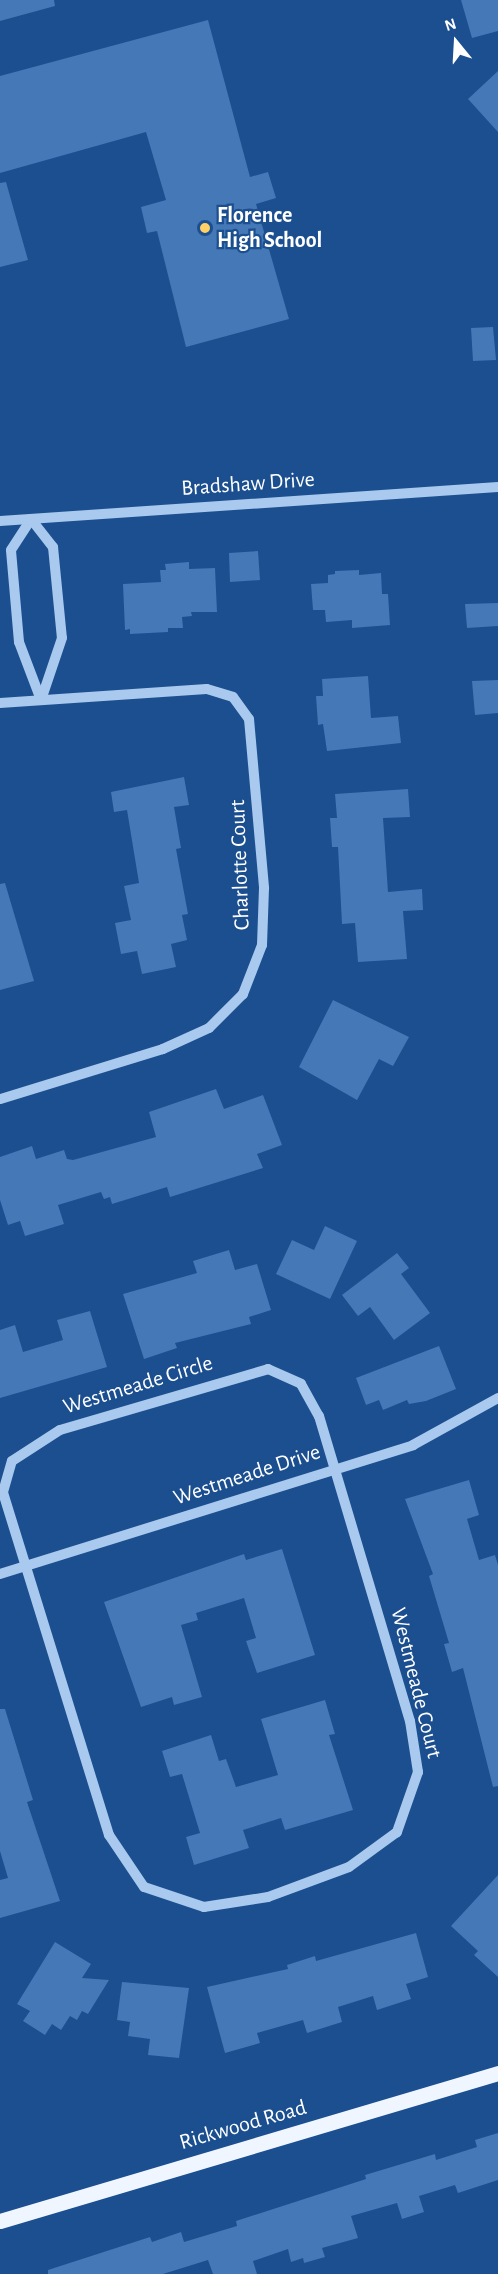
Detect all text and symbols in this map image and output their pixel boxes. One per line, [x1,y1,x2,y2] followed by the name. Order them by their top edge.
[426,12,486,72] north arrow
[443,16,458,34] text: N
[217,202,322,254] place label: Florence High School
[198,221,212,235] marker: Florence High School
[180,466,316,502] street label: Bradshaw Drive
[225,799,255,931] street label: Charlotte Court
[60,1350,216,1420] street label: Westmeade Circle
[170,1439,324,1511] street label: Westmeade Drive
[385,1605,447,1761] street label: Westmeade Court
[176,2094,310,2156] street label: Rickwood Road

